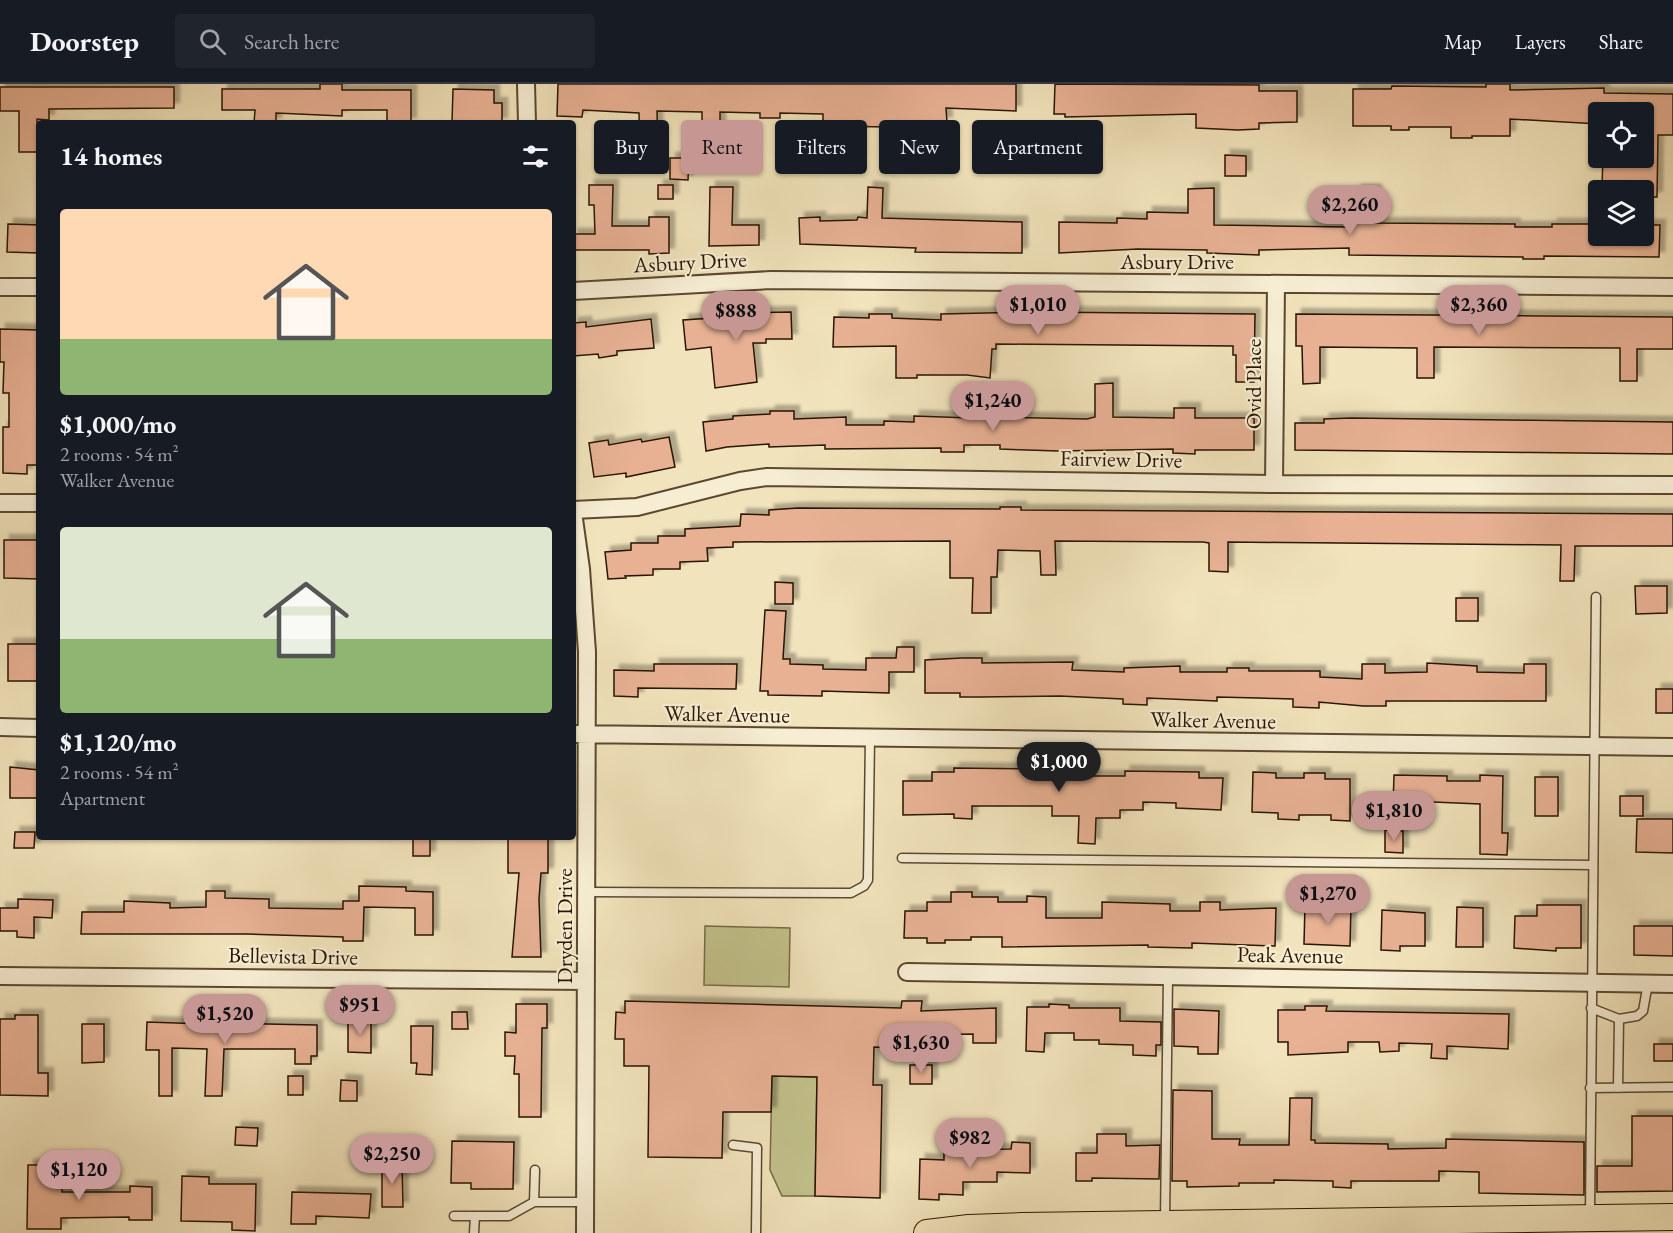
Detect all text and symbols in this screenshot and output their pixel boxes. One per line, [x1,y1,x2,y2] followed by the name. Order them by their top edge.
[175,14,595,68] search box
[30,23,139,59] text: Doorstep
[196,25,229,58] icon: search
[244,27,339,56] text: Search here
[1444,28,1482,55] text: Map
[1515,28,1566,55] text: Layers
[1599,28,1643,55] text: Share
[1588,102,1654,246] map controls
[1588,102,1654,168] button: locate
[594,120,669,174] chip: Buy
[681,120,763,174] chip: Rent
[775,120,867,174] chip: Filters
[879,120,960,174] chip: New
[972,120,1103,174] chip: Apartment
[60,139,162,173] text: 14 homes
[519,140,552,173] icon: filters
[1588,180,1654,246] button: layers
[1301,185,1399,236] pin: $2,260
[1322,191,1378,217] text: $2,260
[632,245,748,280] street label: Asbury Drive
[1119,247,1234,276] street label: Asbury Drive
[252,248,360,356] icon: home
[989,285,1087,336] pin: $1,010
[1430,285,1528,336] pin: $2,360
[700,291,772,342] pin: $888
[1010,291,1066,317] text: $1,010
[1451,291,1507,317] text: $2,360
[716,297,756,323] text: $888
[1239,338,1268,429] street label: Ovid Place
[944,381,1042,432] pin: $1,240
[965,387,1021,413] text: $1,240
[60,407,176,441] text: $1,000/mo
[60,441,179,467] text: 2 rooms · 54 m²
[1060,443,1183,475] street label: Fairview Drive
[60,467,174,493] text: Walker Avenue
[252,566,360,674] icon: home
[664,698,791,730] street label: Walker Avenue
[1150,704,1277,736] street label: Walker Avenue
[60,725,176,759] text: $1,120/mo
[1010,742,1108,793] pin: $1,000
[1031,748,1087,774] text: $1,000
[60,759,179,785] text: 2 rooms · 54 m²
[60,785,145,811] text: Apartment
[1345,791,1443,842] pin: $1,810
[1366,797,1422,823] text: $1,810
[550,868,579,984] street label: Dryden Drive
[1279,874,1377,925] pin: $1,270
[1300,880,1356,906] text: $1,270
[228,940,359,972] street label: Bellevista Drive
[1237,940,1344,970] street label: Peak Avenue
[324,985,396,1036] pin: $951
[340,991,380,1017] text: $951
[176,994,274,1045] pin: $1,520
[197,1000,253,1026] text: $1,520
[872,1023,970,1074] pin: $1,630
[893,1029,949,1055] text: $1,630
[934,1118,1006,1169] pin: $982
[950,1124,990,1150] text: $982
[343,1134,441,1185] pin: $2,250
[364,1140,420,1166] text: $2,250
[30,1150,128,1201] pin: $1,120
[51,1156,107,1182] text: $1,120

